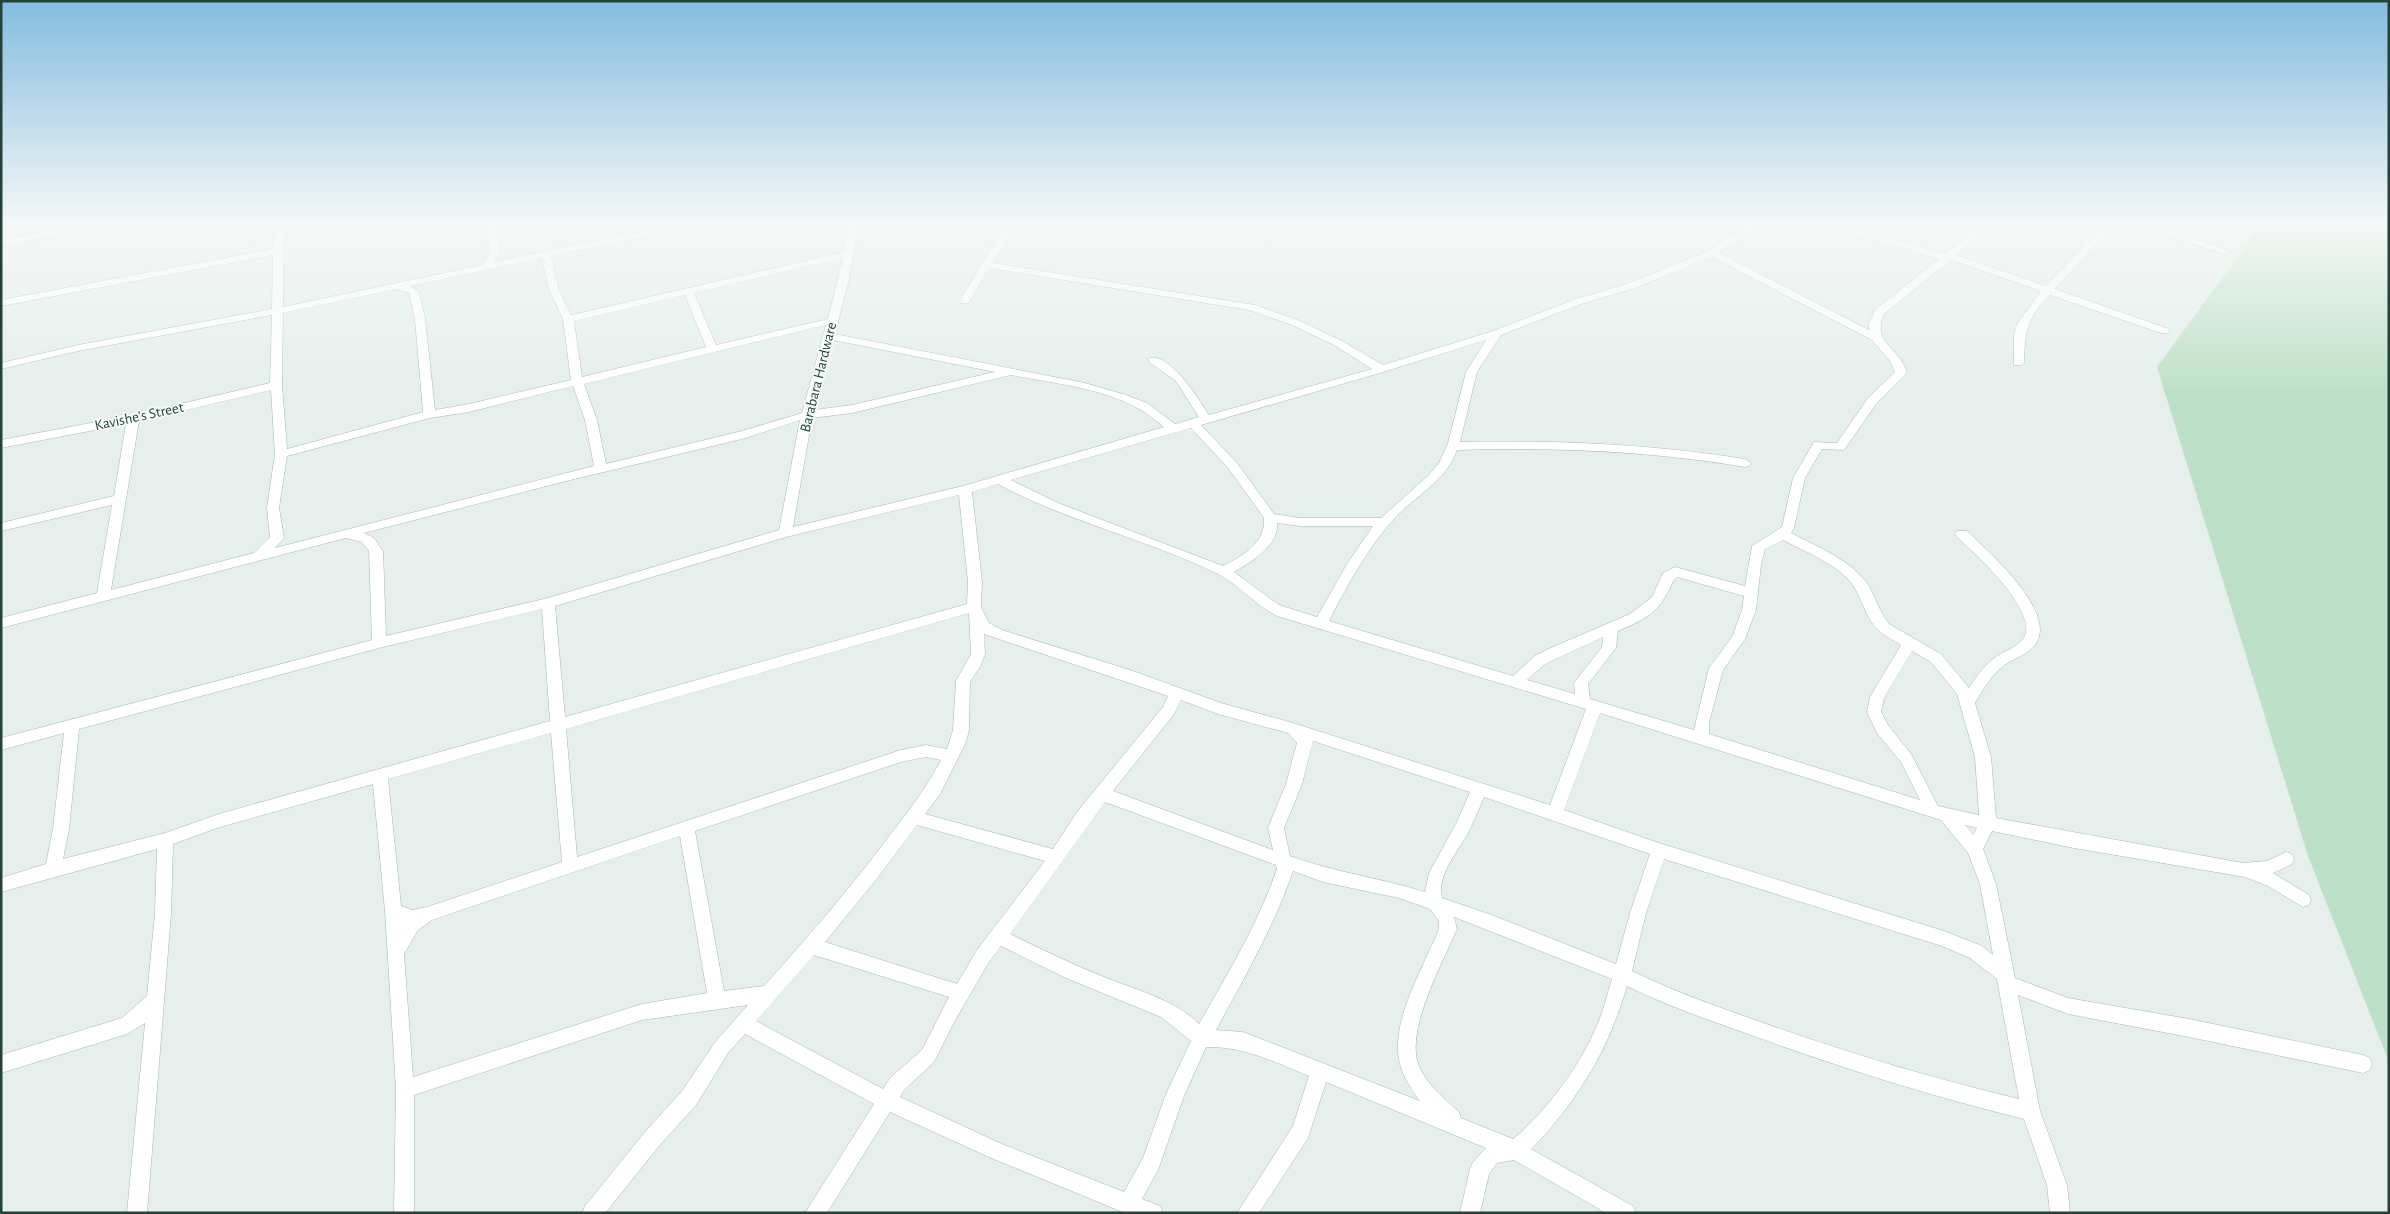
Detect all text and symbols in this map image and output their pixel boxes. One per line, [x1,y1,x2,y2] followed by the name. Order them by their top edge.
[798,321,839,434] street label: Barabara Hardware
[93,400,185,433] street label: Kavishe’s Street

